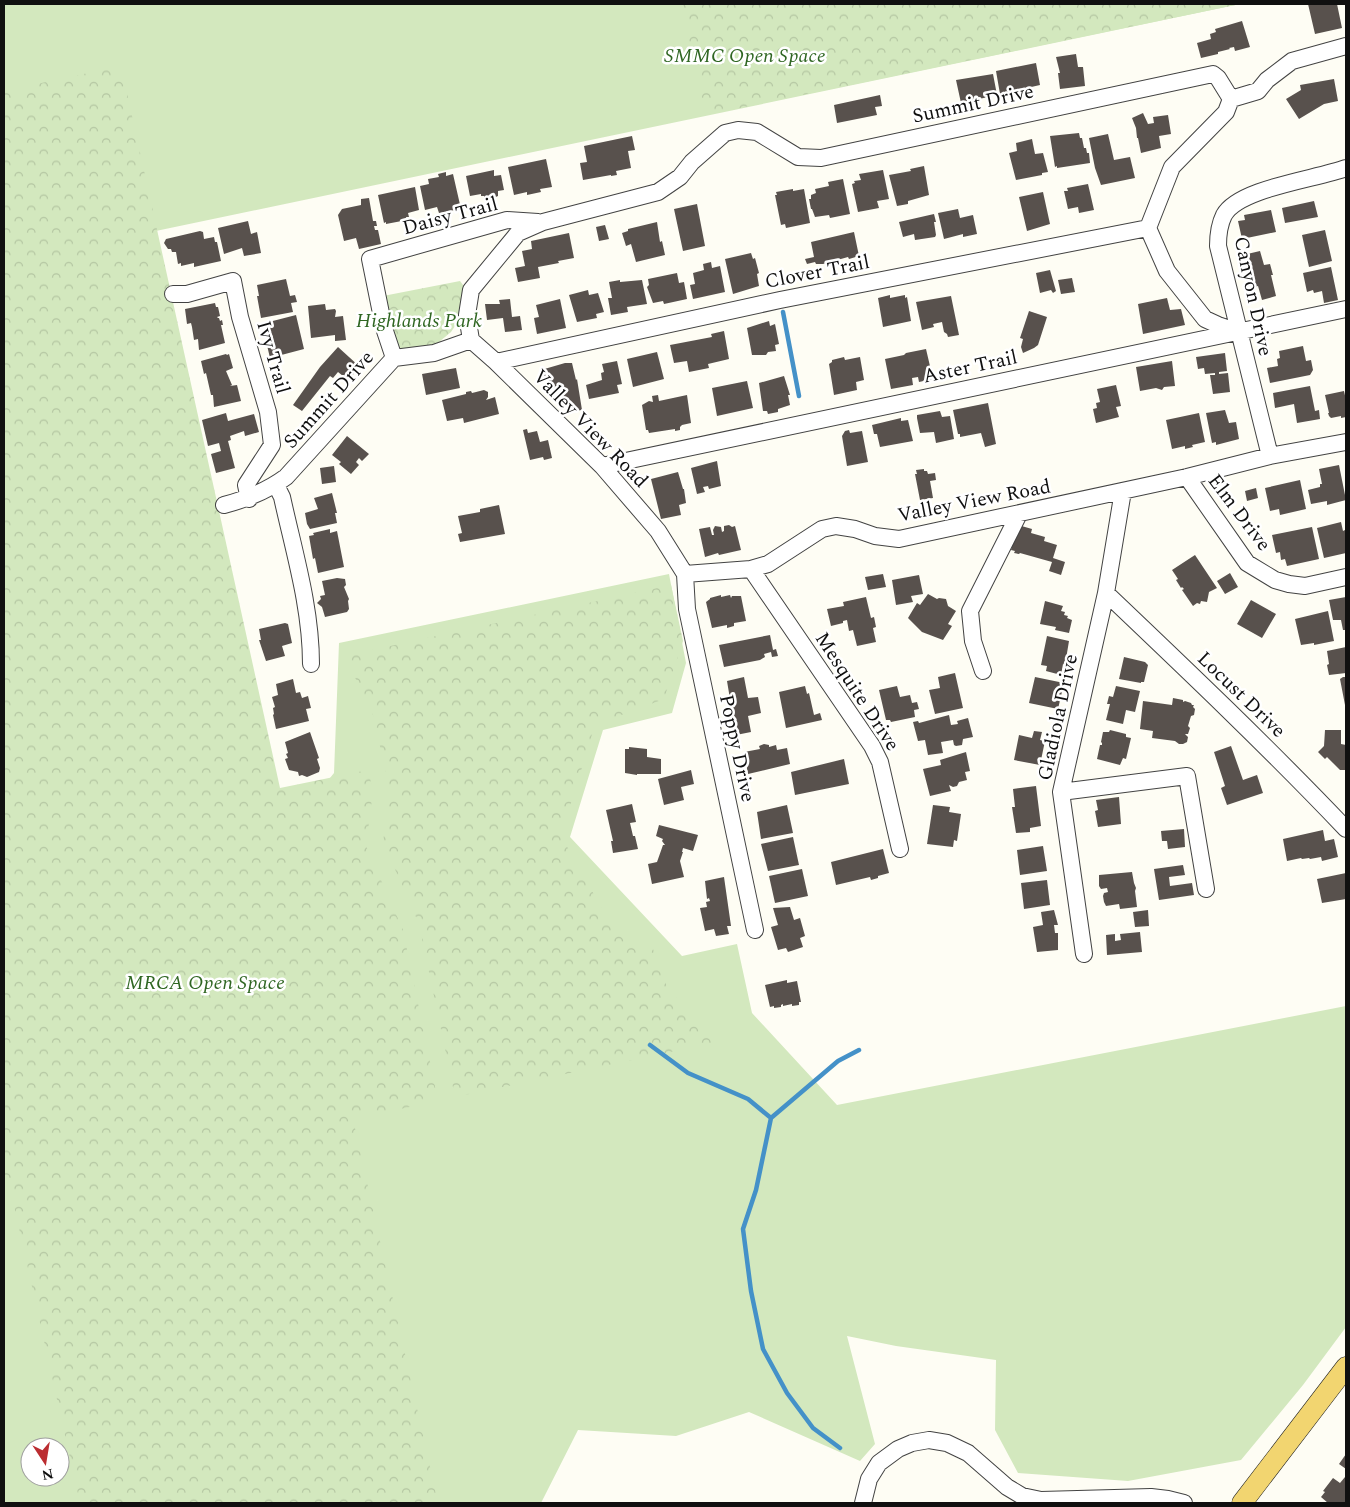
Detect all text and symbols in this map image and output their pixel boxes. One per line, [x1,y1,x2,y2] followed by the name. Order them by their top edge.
[664,41,826,71] park label: SMMC Open Space
[910,76,1037,131] street label: Summit Drive
[399,189,501,243] street label: Daisy Trail
[1226,234,1280,359] street label: Canyon Drive
[762,247,872,297] street label: Clover Trail
[356,306,483,336] park label: Highlands Park
[248,317,298,397] street label: Ivy Trail
[920,342,1020,392] street label: Aster Trail
[276,344,381,456] street label: Summit Drive
[526,362,655,495] street label: Valley View Road
[1200,468,1278,558] street label: Elm Drive
[895,471,1053,531] street label: Valley View Road
[807,626,907,757] street label: Mesquite Drive
[1190,644,1293,745] street label: Locust Drive
[1030,651,1086,783] street label: Gladiola Drive
[711,692,763,805] street label: Poppy Drive
[125,968,285,998] park label: MRCA Open Space
[20,1437,70,1487] north arrow
[40,1463,55,1486] text: N

